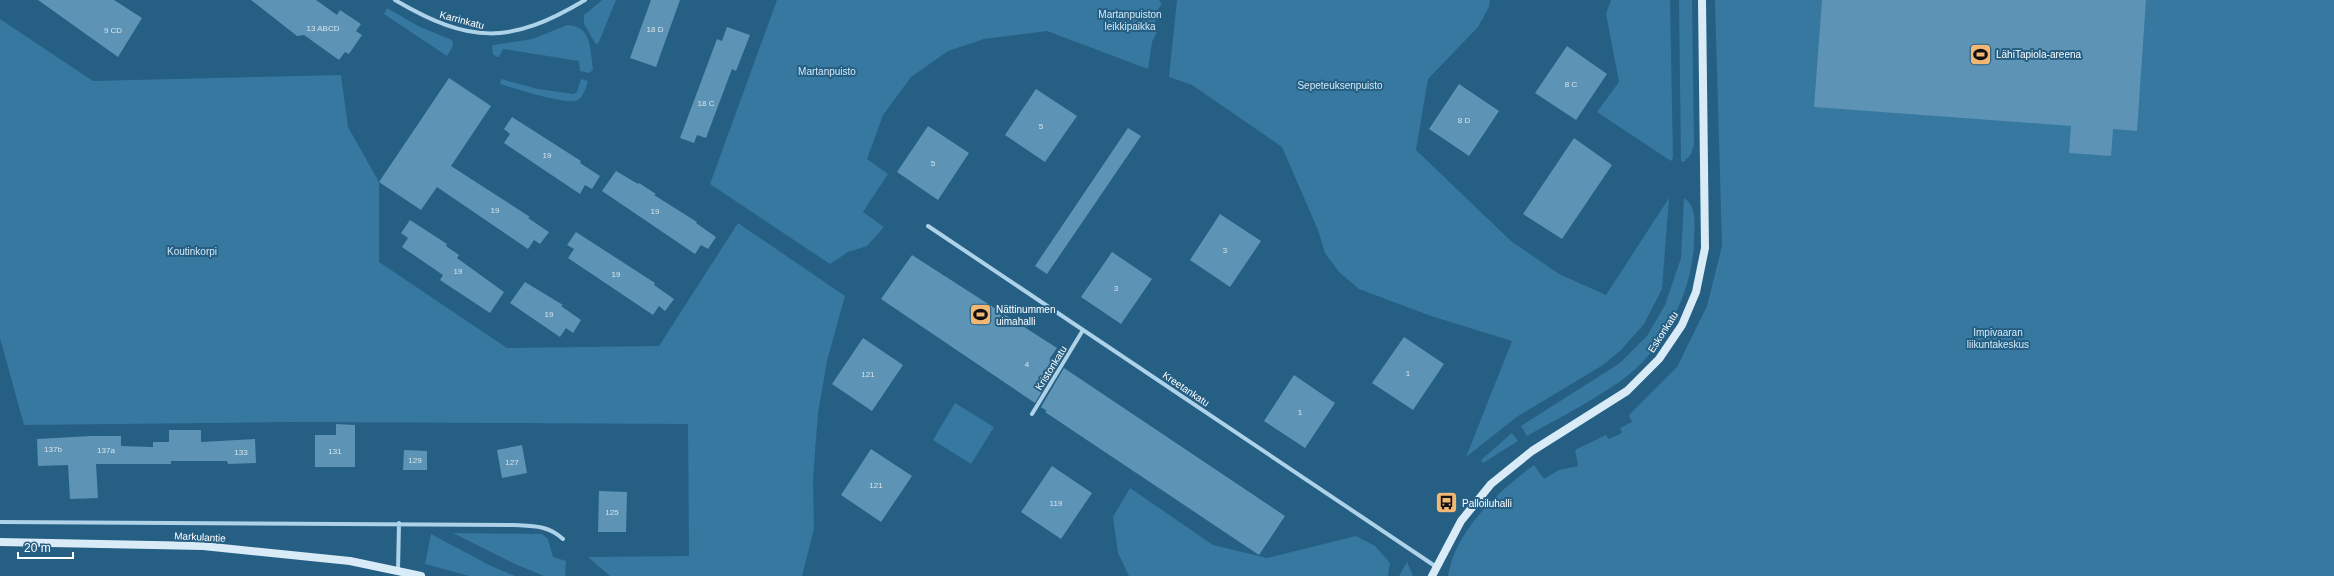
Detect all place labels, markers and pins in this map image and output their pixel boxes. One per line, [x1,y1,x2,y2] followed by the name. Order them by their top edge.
[1967,41,1993,67] sports icon: LähiTapiola-areena
[1996,49,2082,60] place label: LähiTapiola-areena
[967,302,993,328] sports icon: Nättinummen uimahalli
[996,304,1055,327] place label: Nättinummen uimahalli
[1433,490,1459,516] bus stop icon: Palloiluhalli
[1462,498,1512,509] place label: Palloiluhalli

